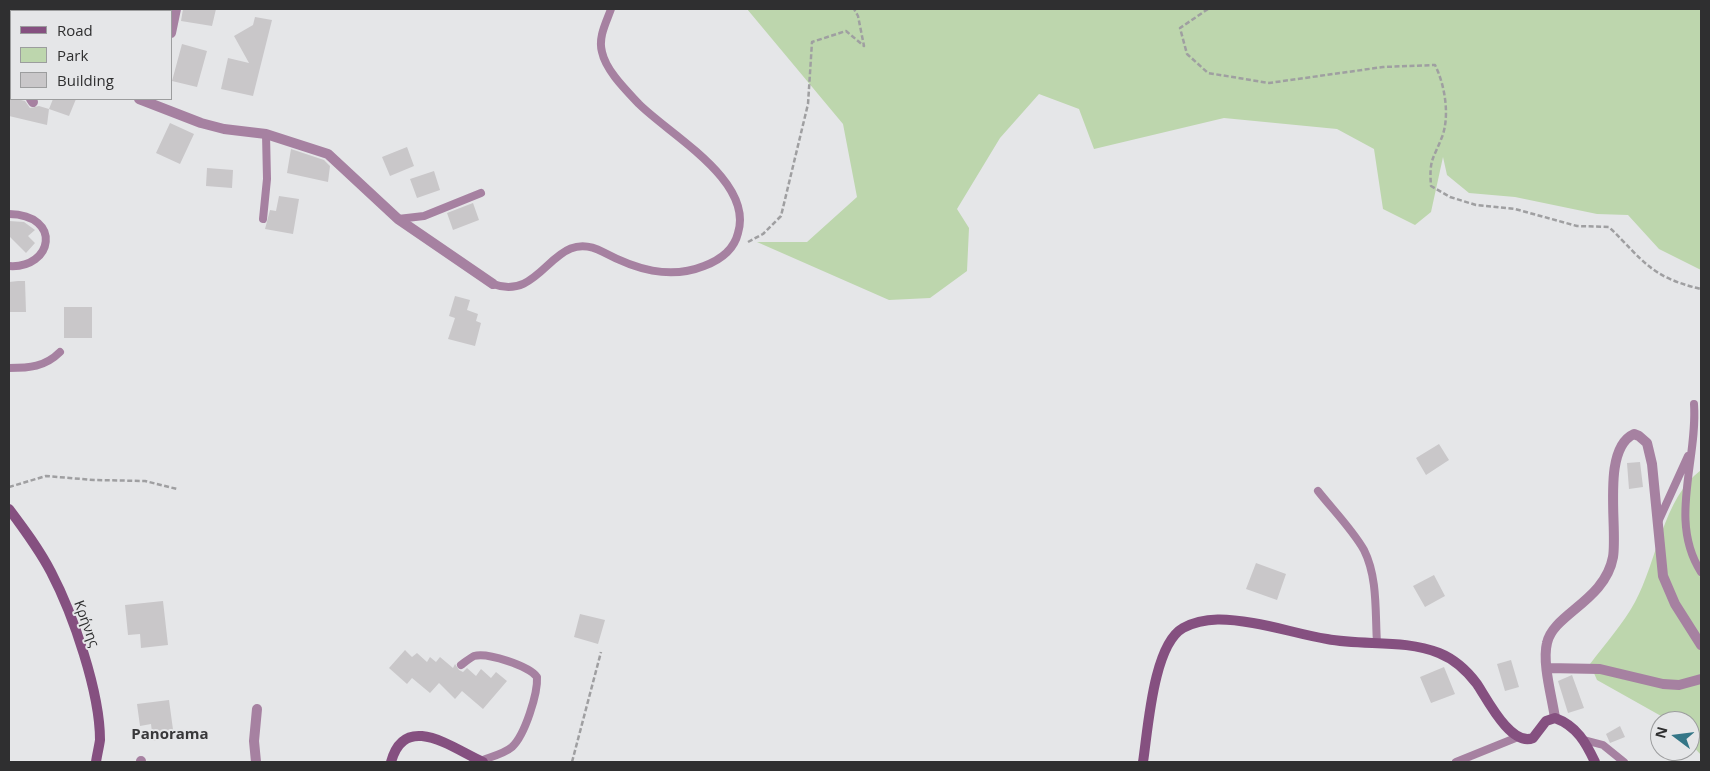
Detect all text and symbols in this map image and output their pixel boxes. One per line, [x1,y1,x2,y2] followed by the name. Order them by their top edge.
[10,10,172,100] legend
[57,20,93,40] text: Road
[57,45,88,65] text: Park
[57,70,114,90] text: Building
[70,598,102,650] street label: Κρήνης
[1650,711,1700,761] north arrow
[1650,724,1672,740] text: N
[131,726,209,744] district label: Panorama

